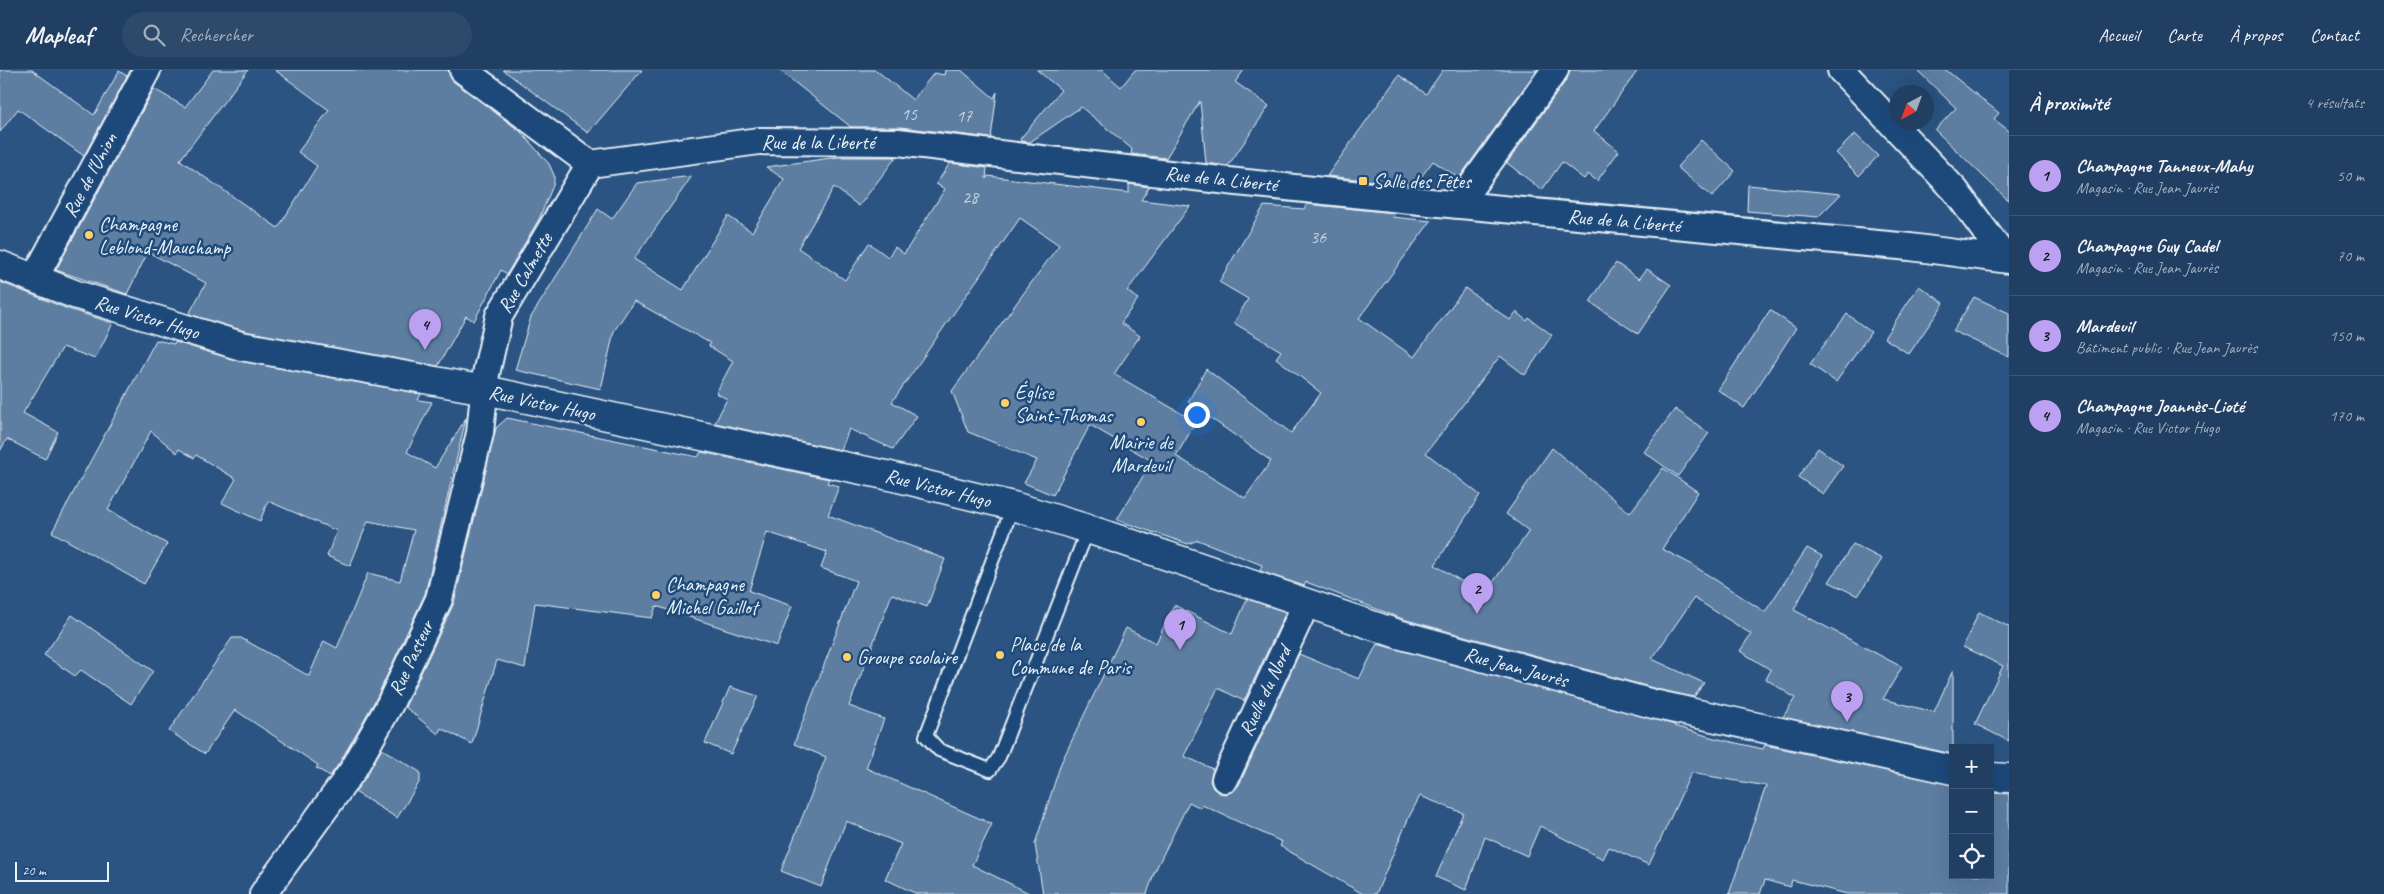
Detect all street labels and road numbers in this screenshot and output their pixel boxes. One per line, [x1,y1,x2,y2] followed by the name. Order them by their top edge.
[57,128,123,222] street label: Rue de l'Union
[762,130,878,155] street label: Rue de la Liberté
[1164,161,1282,198] street label: Rue de la Liberté
[1567,204,1685,239] street label: Rue de la Liberté
[492,227,559,318] street label: Rue Calmette
[92,289,203,345] street label: Rue Victor Hugo
[487,380,598,427] street label: Rue Victor Hugo
[883,463,994,513] street label: Rue Victor Hugo
[383,615,440,700] street label: Rue Pasteur
[1233,639,1298,740] street label: Ruelle du Nord
[1462,641,1573,693] street label: Rue Jean Jaurès

